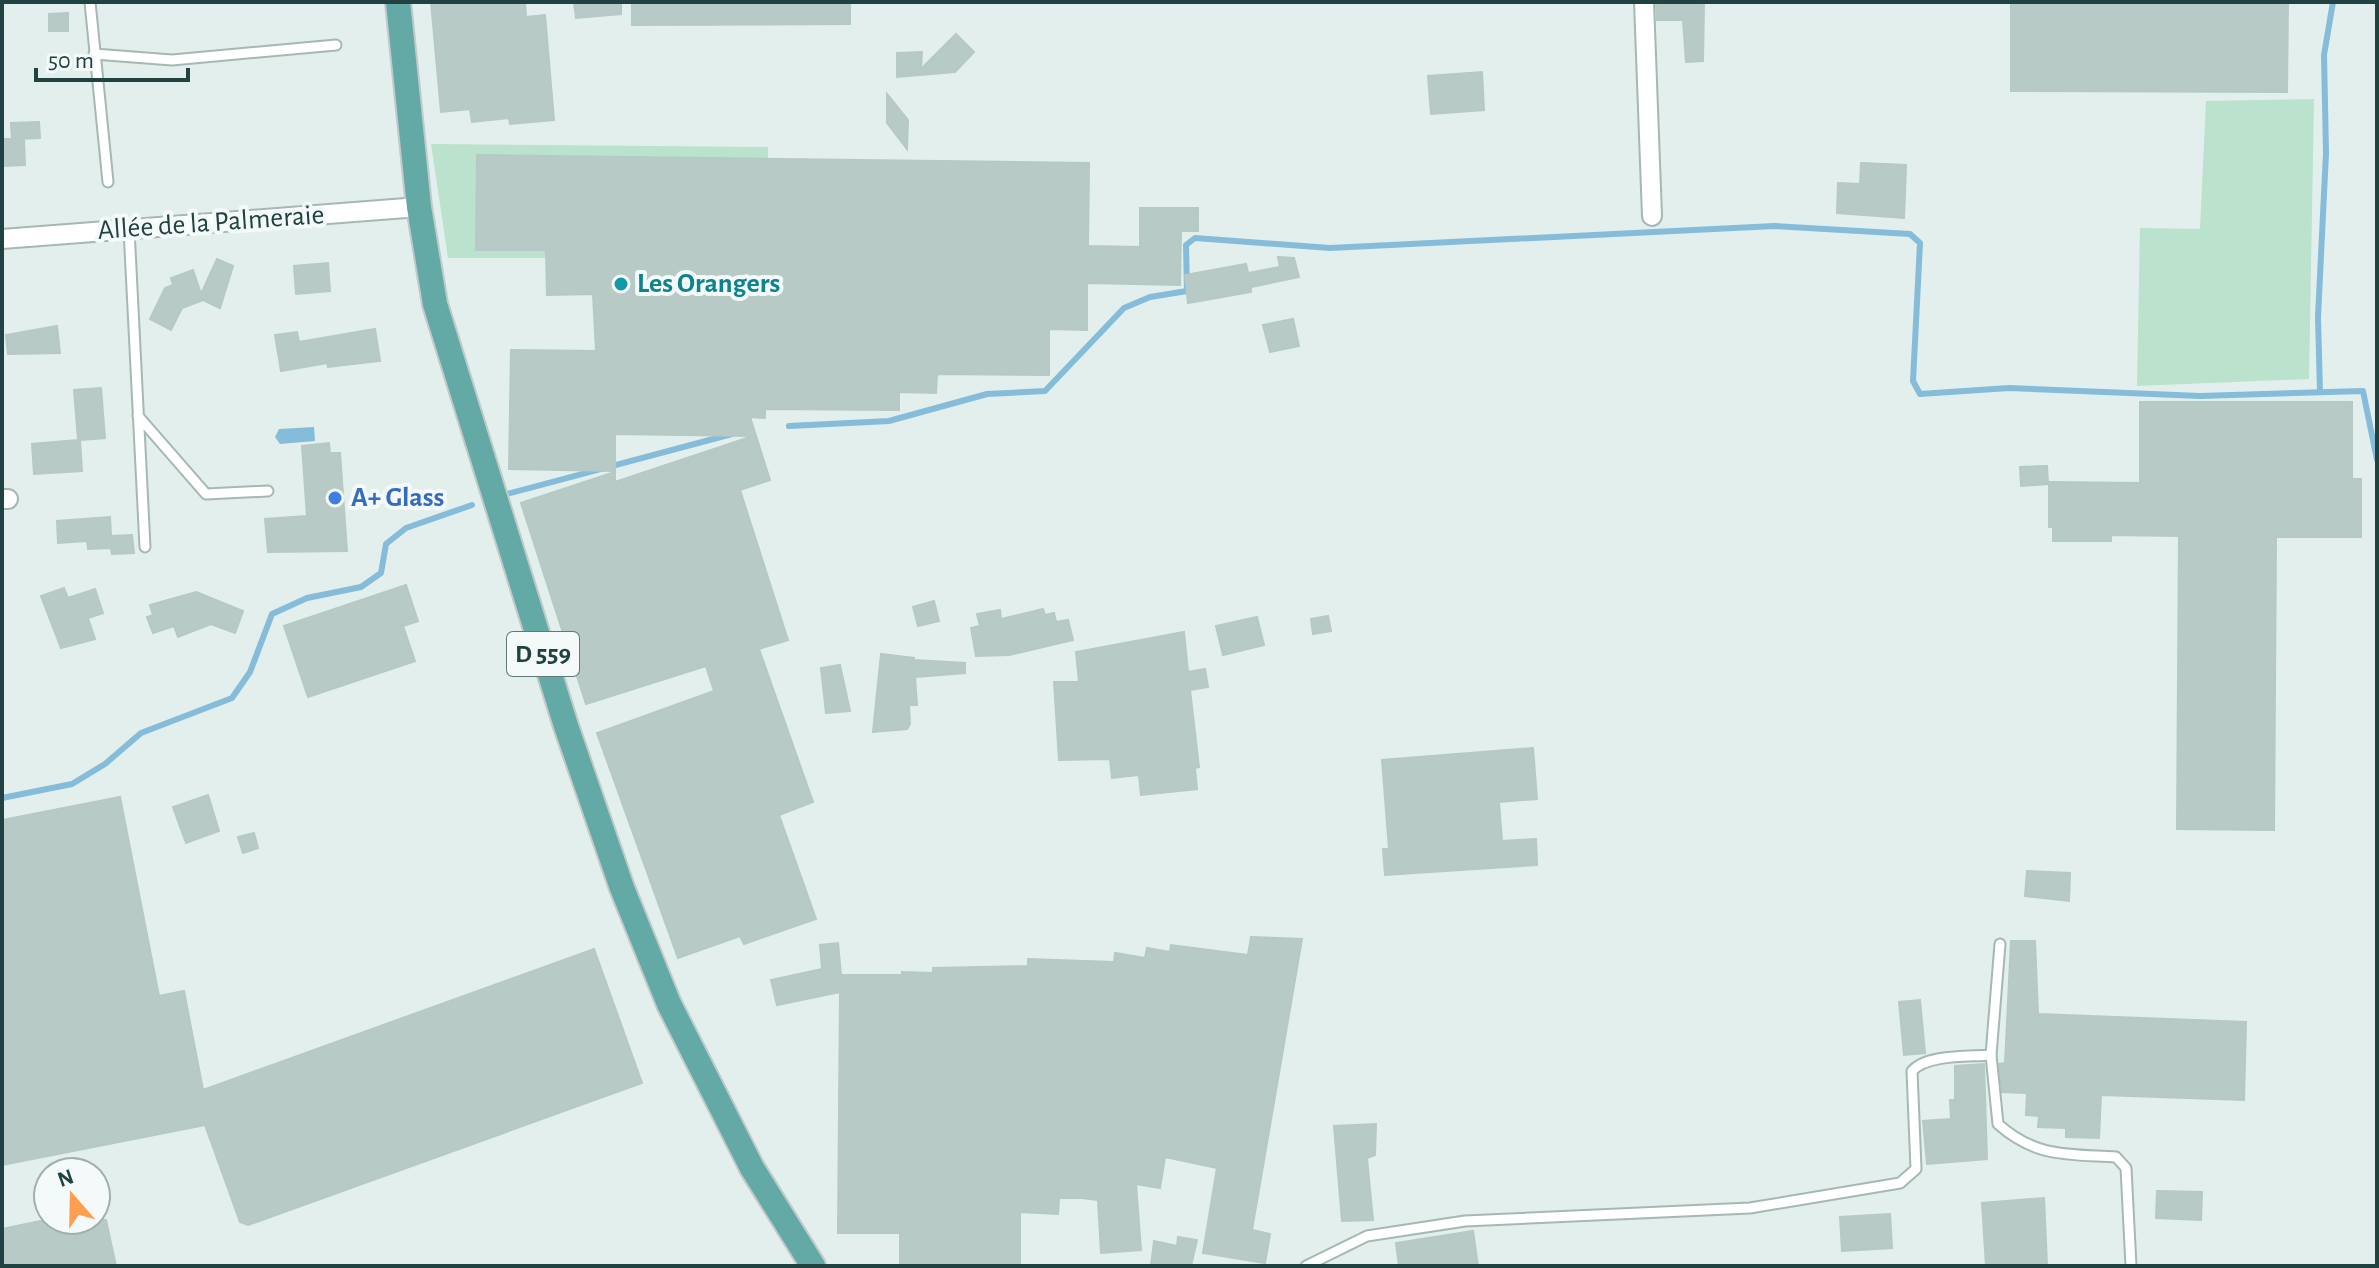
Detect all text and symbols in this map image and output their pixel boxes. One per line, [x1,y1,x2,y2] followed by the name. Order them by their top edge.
[36,32,188,82] scale bar
[48,49,94,73] text: 50 m
[97,201,325,245] street label: Allée de la Palmeraie
[637,270,780,298] place label: Les Orangers
[612,275,630,293] marker: Les Orangers
[351,484,444,512] place label: A+ Glass
[326,489,344,507] marker: A+ Glass
[507,632,579,676] road number: D 559
[32,1156,112,1236] north arrow
[55,1165,76,1191] text: N

